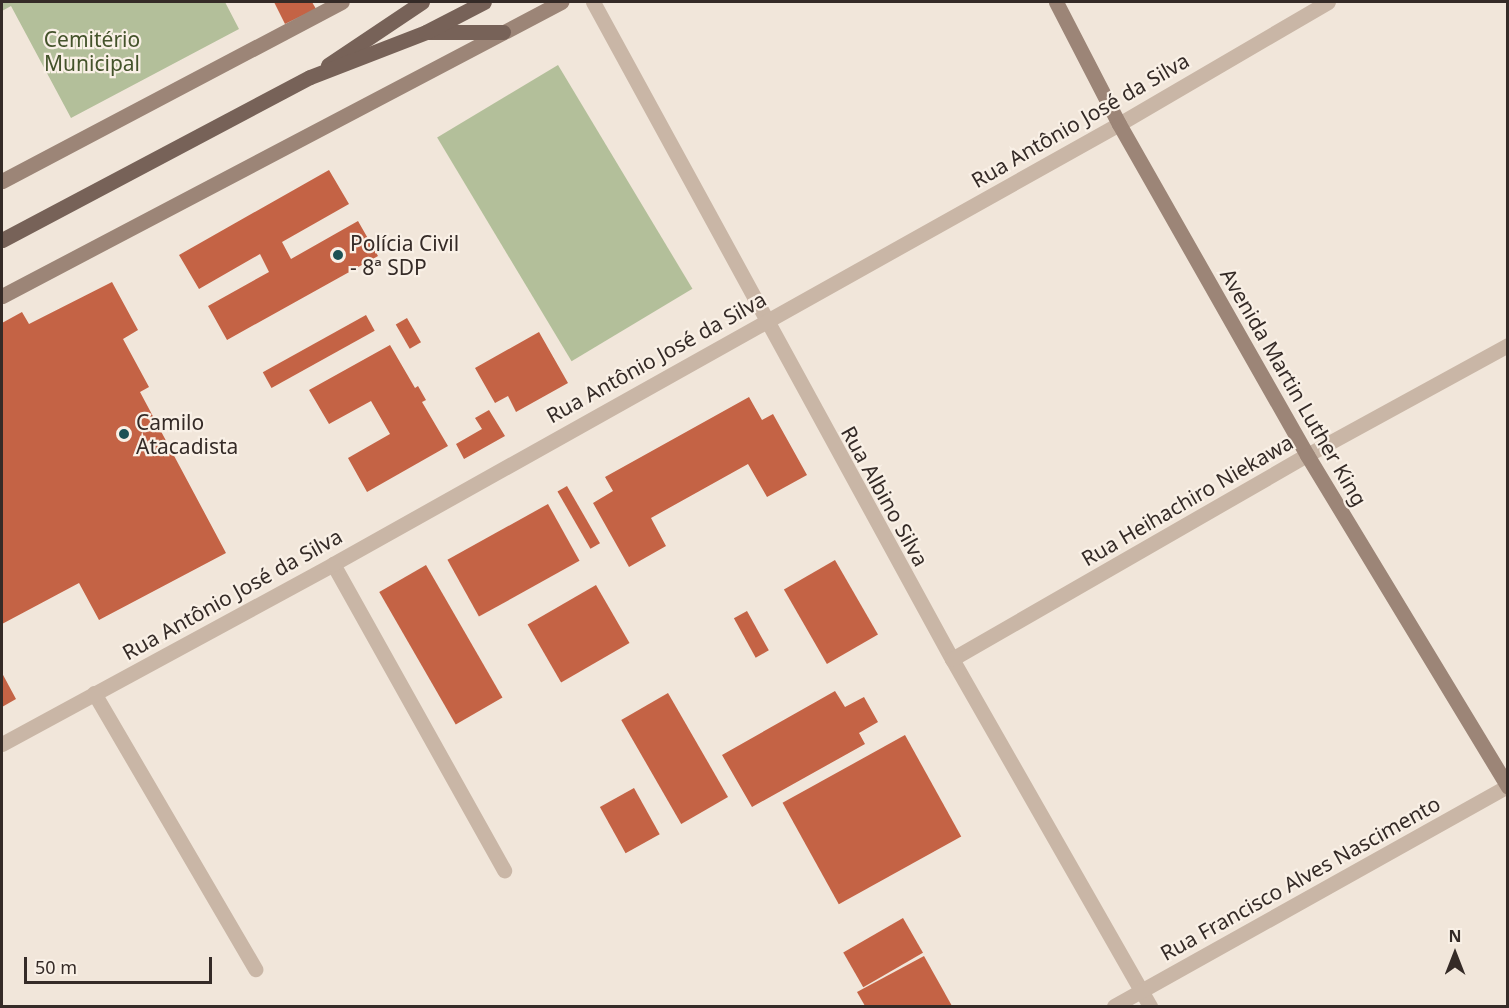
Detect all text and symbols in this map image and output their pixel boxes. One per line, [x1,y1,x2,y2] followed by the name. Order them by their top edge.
[44,26,140,76] park label: Cemitério Municipal
[967,47,1193,193] street label: Rua Antônio José da Silva
[350,230,459,280] place label: Polícia Civil - 8ª SDP
[331,248,345,262] marker: Polícia Civil - 8ª SDP
[1216,264,1372,510] street label: Avenida Martin Luther King
[542,286,770,428] street label: Rua Antônio José da Silva
[136,409,238,459] place label: Camilo Atacadista
[836,421,934,571] street label: Rua Albino Silva
[117,427,131,441] marker: Camilo Atacadista
[1077,429,1297,571] street label: Rua Heihachiro Niekawa
[118,523,346,665] street label: Rua Antônio José da Silva
[1156,790,1444,966] street label: Rua Francisco Alves Nascimento
[1425,924,1485,984] north arrow
[1448,925,1462,947] text: N
[27,945,214,983] scale bar
[35,955,77,979] text: 50 m

